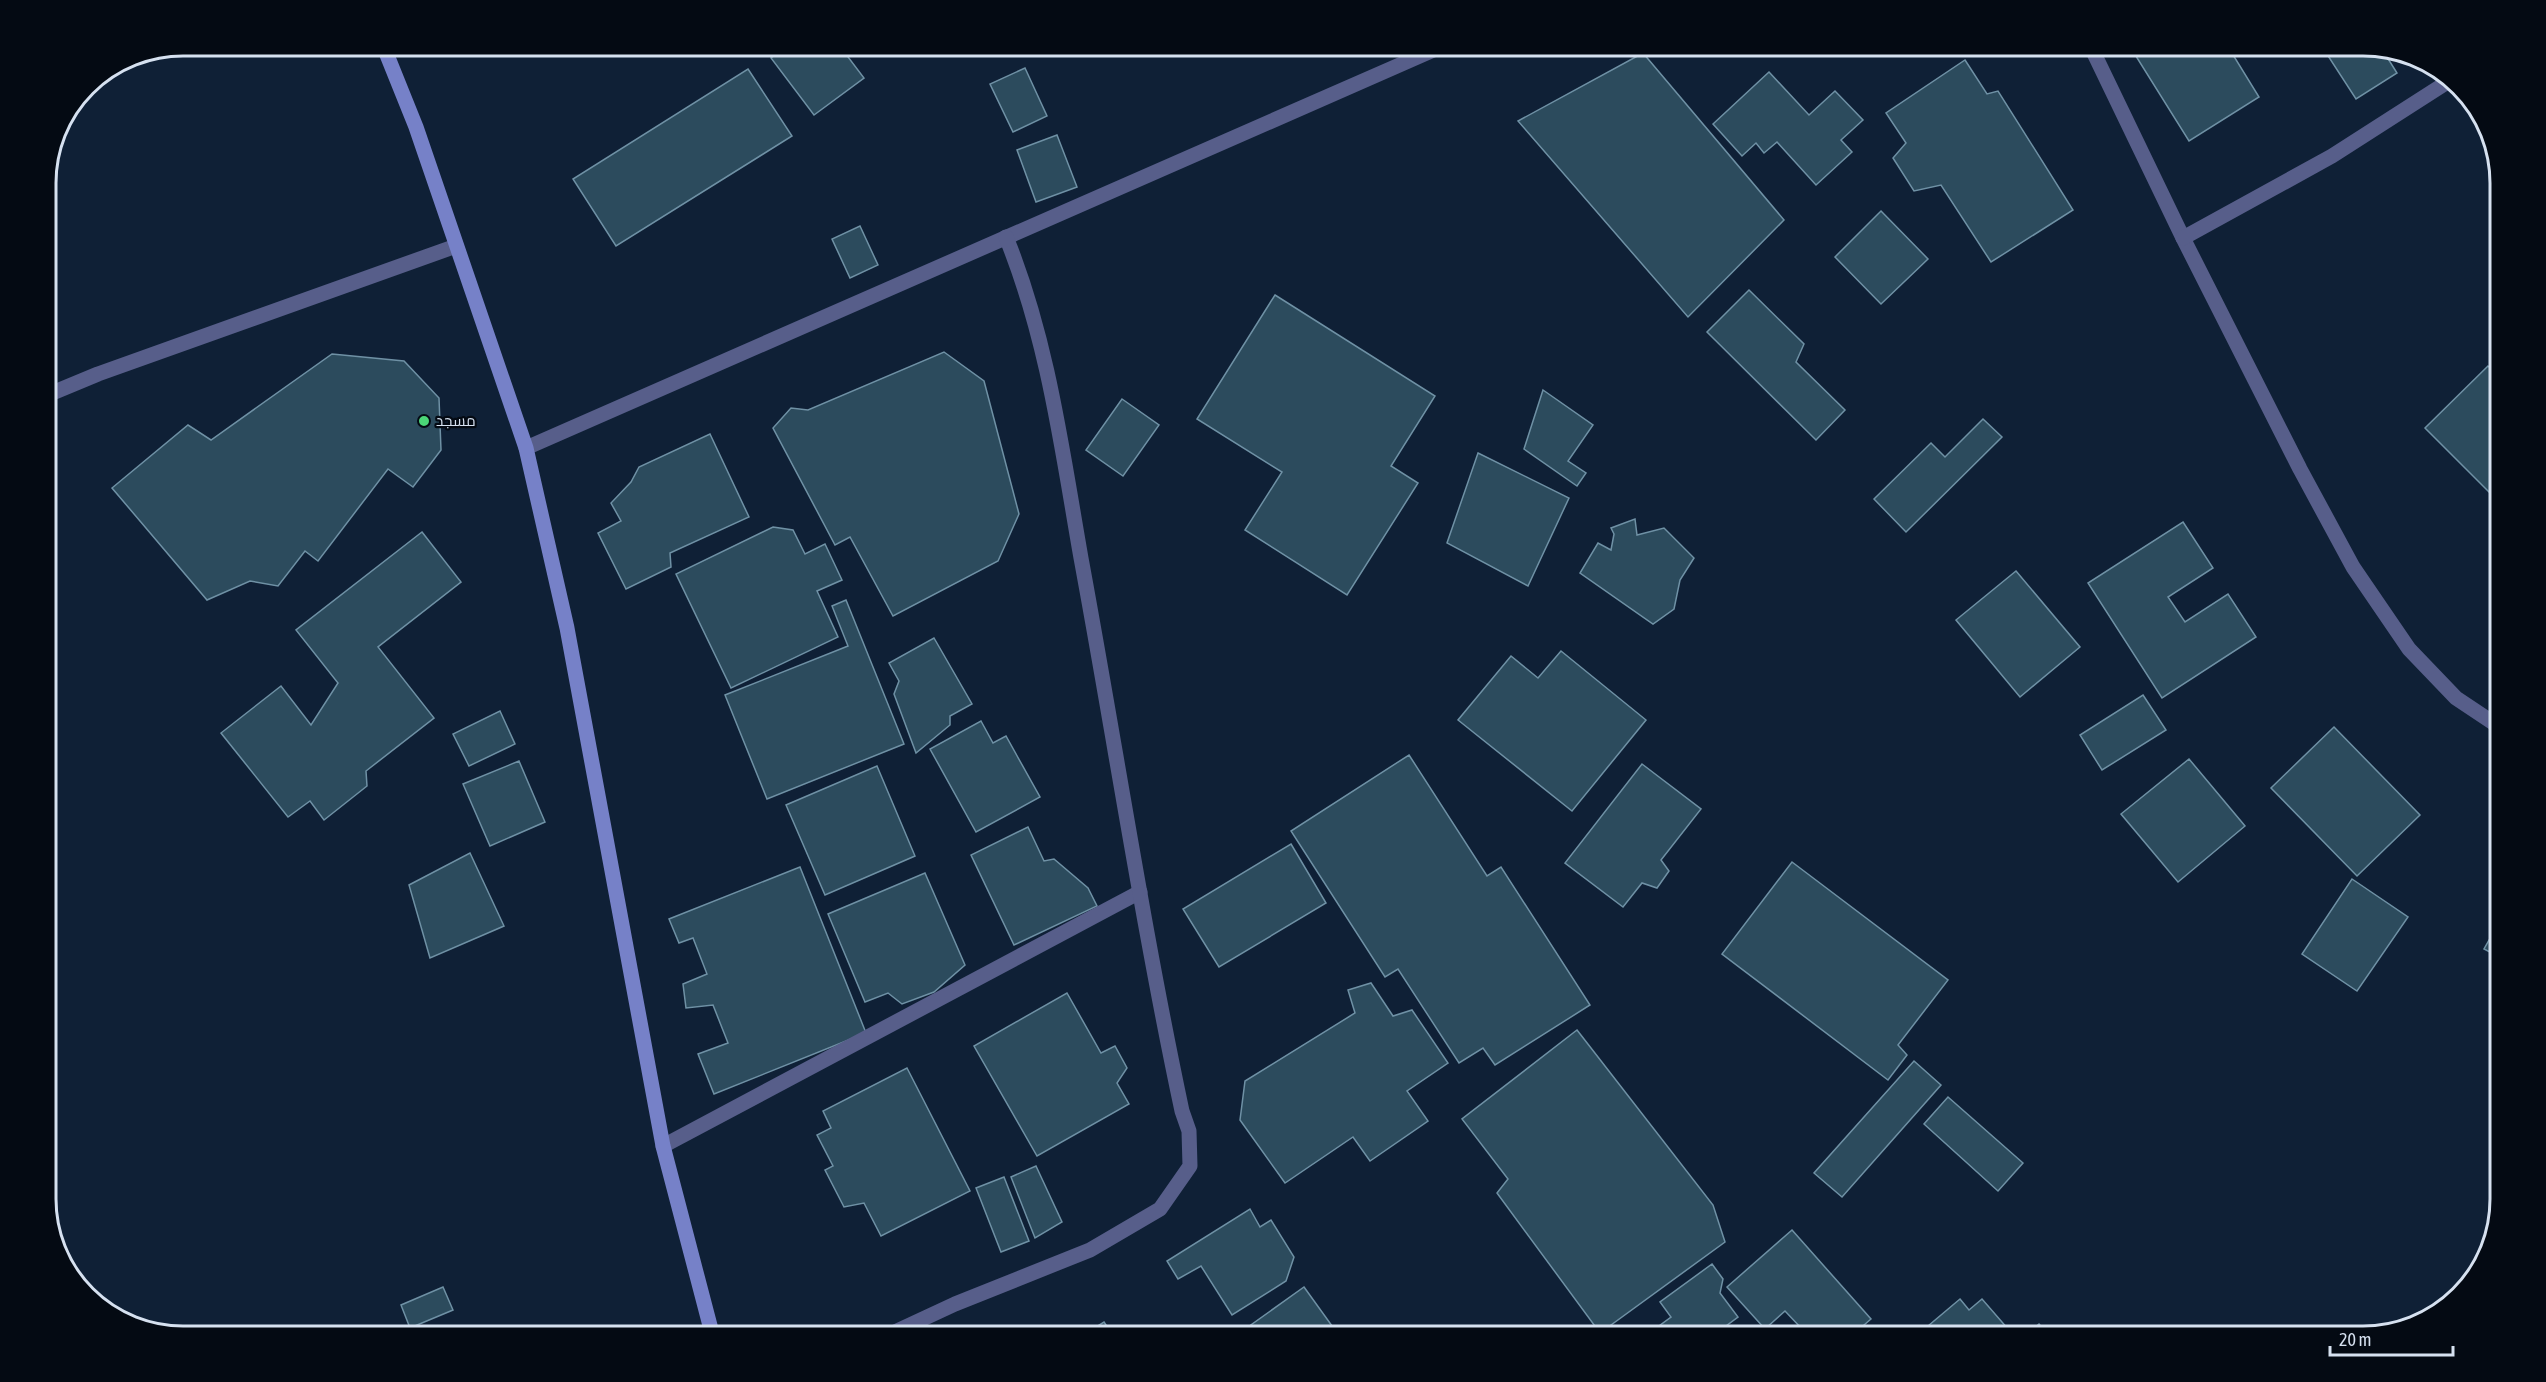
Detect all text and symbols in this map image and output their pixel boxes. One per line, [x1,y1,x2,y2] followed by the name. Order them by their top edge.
[436,412,476,429] place label: مسجد
[417,414,431,428] marker: مسجد
[2330,1319,2453,1357] scale bar
[2339,1329,2371,1350] text: 20 m

